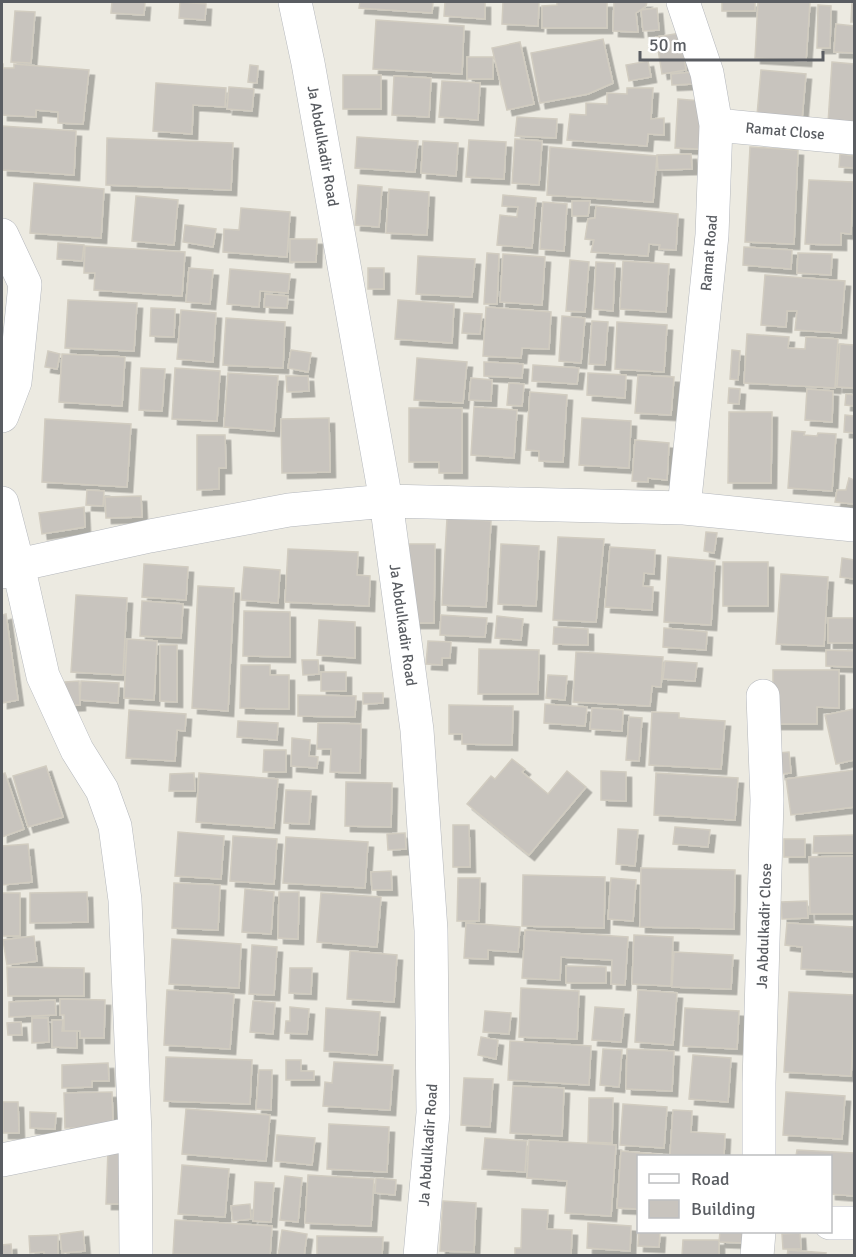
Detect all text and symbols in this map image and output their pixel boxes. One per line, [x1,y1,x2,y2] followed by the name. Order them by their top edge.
[640,24,823,62] scale bar
[649,34,687,56] text: 50 m
[303,84,343,208] street label: Ja Abdulkadir Road
[745,119,825,143] street label: Ramat Close
[697,214,721,292] street label: Ramat Road
[386,563,420,687] street label: Ja Abdulkadir Road
[753,863,775,989] street label: Ja Abdulkadir Close
[415,1083,441,1207] street label: Ja Abdulkadir Road
[637,1155,832,1233] legend
[691,1168,730,1190] text: Road
[691,1198,755,1220] text: Building

